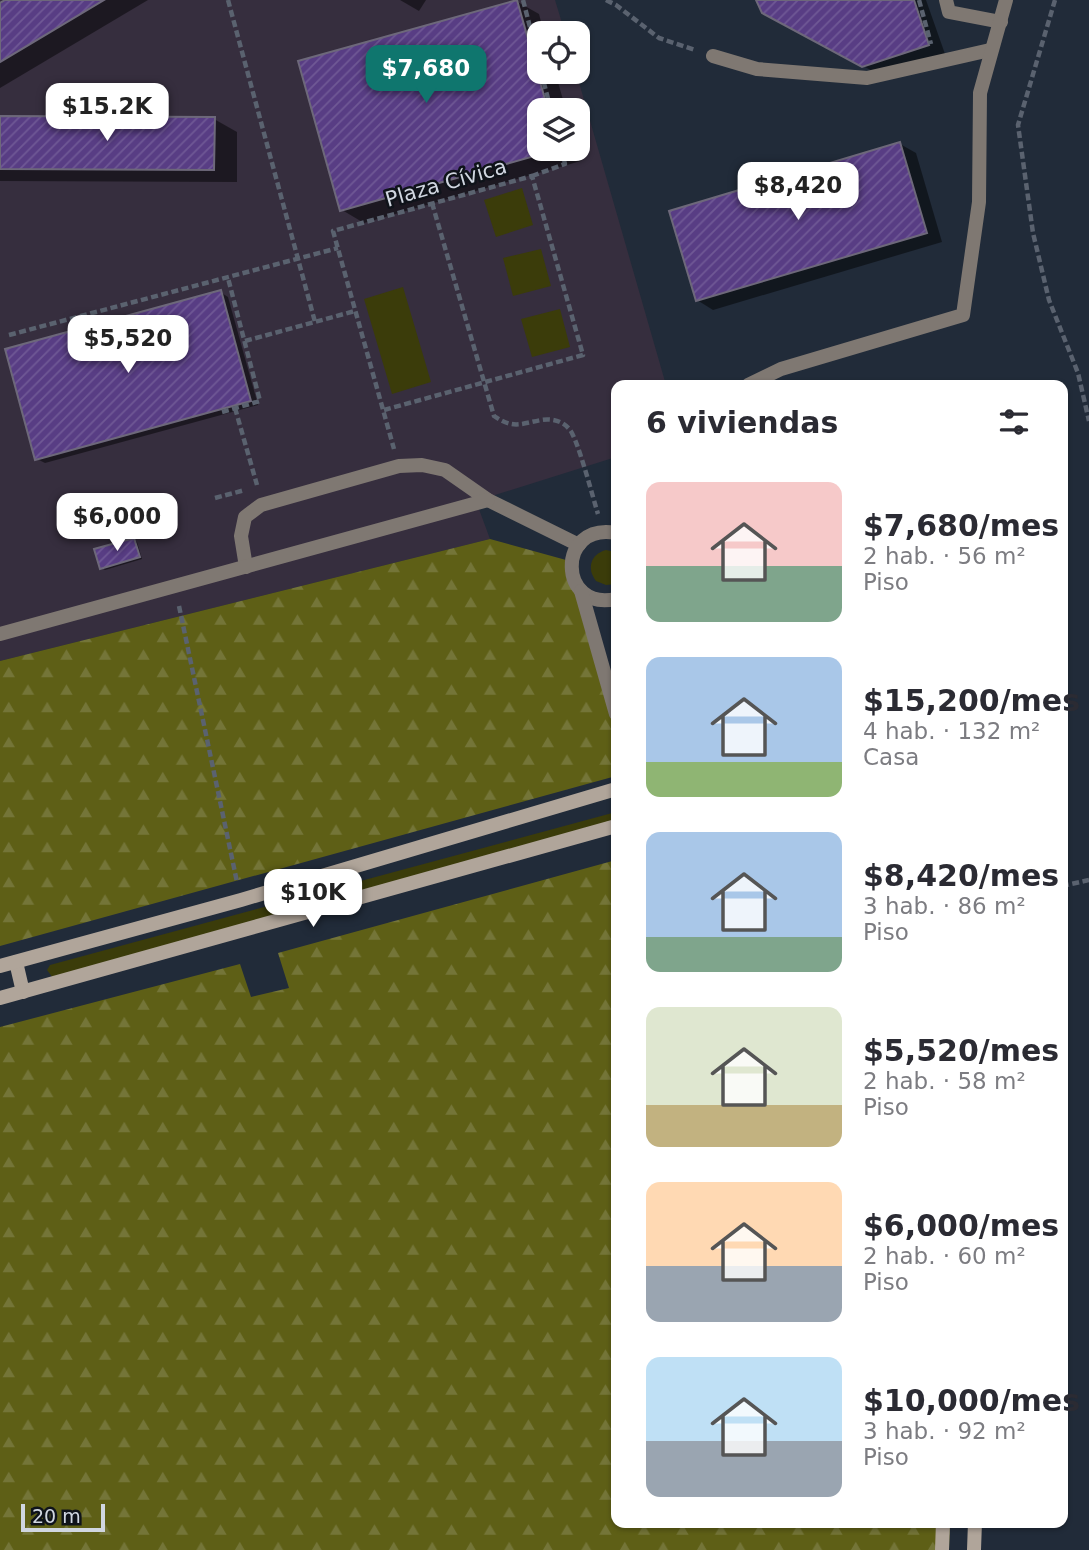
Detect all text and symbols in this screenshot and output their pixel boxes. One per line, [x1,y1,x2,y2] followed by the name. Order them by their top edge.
[527,21,590,161] map controls
[527,21,590,84] button: locate
[369,46,483,105] pin: $7,680
[382,55,470,81] text: $7,680
[50,83,164,143] pin: $15.2K
[62,93,152,119] text: $15.2K
[527,98,590,161] button: layers
[383,154,509,212] street label: Plaza Cívica
[741,162,855,222] pin: $8,420
[754,172,842,198] text: $8,420
[71,316,185,375] pin: $5,520
[84,325,172,351] text: $5,520
[995,403,1033,441] icon: filters
[646,405,838,440] text: 6 viviendas
[60,494,174,553] pin: $6,000
[73,503,161,529] text: $6,000
[863,508,1059,543] text: $7,680/mes
[702,510,786,594] icon: home
[863,543,1026,569] text: 2 hab. · 56 m²
[863,569,909,595] text: Piso
[863,683,1080,718] text: $15,200/mes
[702,685,786,769] icon: home
[863,718,1040,744] text: 4 hab. · 132 m²
[863,744,919,770] text: Casa
[863,858,1059,893] text: $8,420/mes
[702,860,786,944] icon: home
[272,870,354,929] pin: $10K
[280,879,346,905] text: $10K
[863,893,1026,919] text: 3 hab. · 86 m²
[863,919,909,945] text: Piso
[863,1033,1059,1068] text: $5,520/mes
[702,1035,786,1119] icon: home
[863,1068,1026,1094] text: 2 hab. · 58 m²
[863,1094,909,1120] text: Piso
[863,1208,1059,1243] text: $6,000/mes
[702,1210,786,1294] icon: home
[863,1243,1026,1269] text: 2 hab. · 60 m²
[863,1269,909,1295] text: Piso
[863,1383,1080,1418] text: $10,000/mes
[702,1385,786,1469] icon: home
[863,1418,1026,1444] text: 3 hab. · 92 m²
[863,1444,909,1470] text: Piso
[21,1501,105,1533] scale bar
[32,1505,81,1527] text: 20 m

